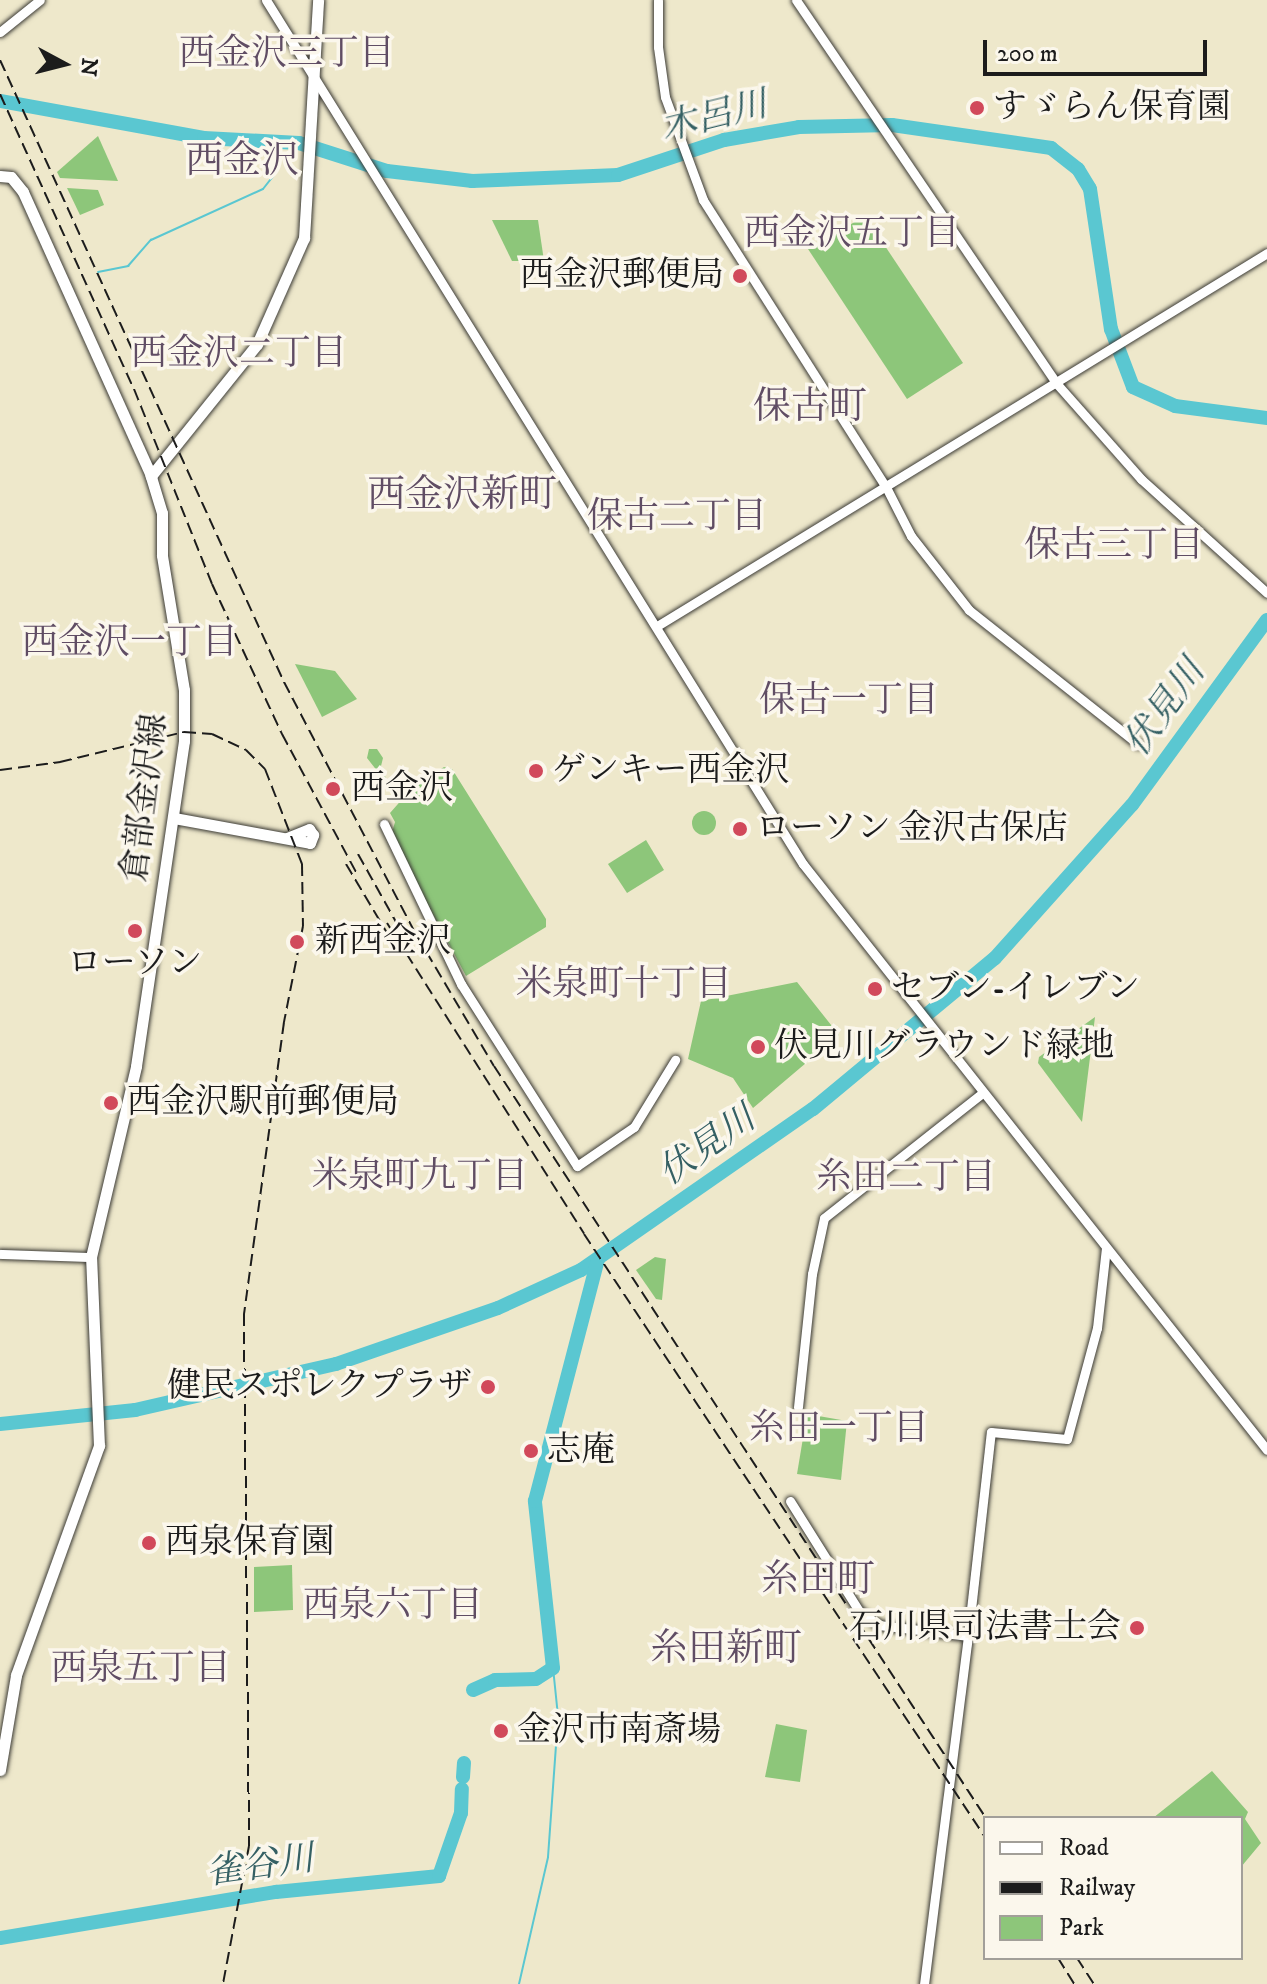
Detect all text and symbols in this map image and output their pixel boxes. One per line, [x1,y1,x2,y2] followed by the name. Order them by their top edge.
[24,24,104,104] north arrow
[987,24,1211,74] scale bar
[179,32,395,76] district label: 西金沢三丁目
[997,39,1058,69] text: 200 m
[74,56,103,78] text: N
[656,83,772,151] water label: 木呂川
[993,88,1231,128] place label: すゞらん保育園
[968,99,986,117] marker: すゞらん保育園
[185,139,299,185] district label: 西金沢
[744,212,960,256] district label: 西金沢五丁目
[520,256,724,296] place label: 西金沢郵便局
[731,267,749,285] marker: 西金沢郵便局
[131,332,347,376] district label: 西金沢二丁目
[753,385,867,431] district label: 保古町
[367,473,557,519] district label: 西金沢新町
[587,495,767,539] district label: 保古二丁目
[1024,524,1204,568] district label: 保古三丁目
[22,621,238,665] district label: 西金沢一丁目
[1116,652,1214,764] water label: 伏見川
[759,679,939,723] district label: 保古一丁目
[114,711,176,885] street label: 倉部金沢線
[552,751,790,791] place label: ゲンキー西金沢
[527,762,545,780] marker: ゲンキー西金沢
[351,769,453,809] place label: 西金沢
[322,778,344,800] marker: 西金沢
[756,809,1069,849] place label: ローソン 金沢古保店
[731,820,749,838] marker: ローソン 金沢古保店
[126,922,144,940] marker: ローソン
[315,922,451,962] place label: 新西金沢
[286,931,308,953] marker: 新西金沢
[67,944,203,984] place label: ローソン
[516,963,732,1007] district label: 米泉町十丁目
[891,969,1143,1009] place label: セブン-イレブン
[866,980,884,998] marker: セブン-イレブン
[774,1027,1114,1067] place label: 伏見川グラウンド緑地
[749,1038,767,1056] marker: 伏見川グラウンド緑地
[127,1083,399,1123] place label: 西金沢駅前郵便局
[102,1094,120,1112] marker: 西金沢駅前郵便局
[650,1097,764,1195] water label: 伏見川
[312,1155,528,1199] district label: 米泉町九丁目
[816,1156,996,1200] district label: 糸田二丁目
[166,1367,472,1407] place label: 健民スポレクプラザ
[479,1378,497,1396] marker: 健民スポレクプラザ
[749,1407,929,1451] district label: 糸田一丁目
[547,1431,615,1471] place label: 志庵
[522,1442,540,1460] marker: 志庵
[165,1523,335,1563] place label: 西泉保育園
[140,1534,158,1552] marker: 西泉保育園
[761,1558,875,1604] district label: 糸田町
[303,1584,483,1628] district label: 西泉六丁目
[849,1608,1121,1648] place label: 石川県司法書士会
[1128,1619,1146,1637] marker: 石川県司法書士会
[650,1627,802,1673] district label: 糸田新町
[51,1647,231,1691] district label: 西泉五丁目
[517,1711,721,1751] place label: 金沢市南斎場
[492,1722,510,1740] marker: 金沢市南斎場
[983,1816,1243,1960] legend
[1059,1833,1109,1863] text: Road
[204,1837,316,1895] water label: 雀谷川
[1059,1873,1135,1903] text: Railway
[1059,1913,1104,1943] text: Park

